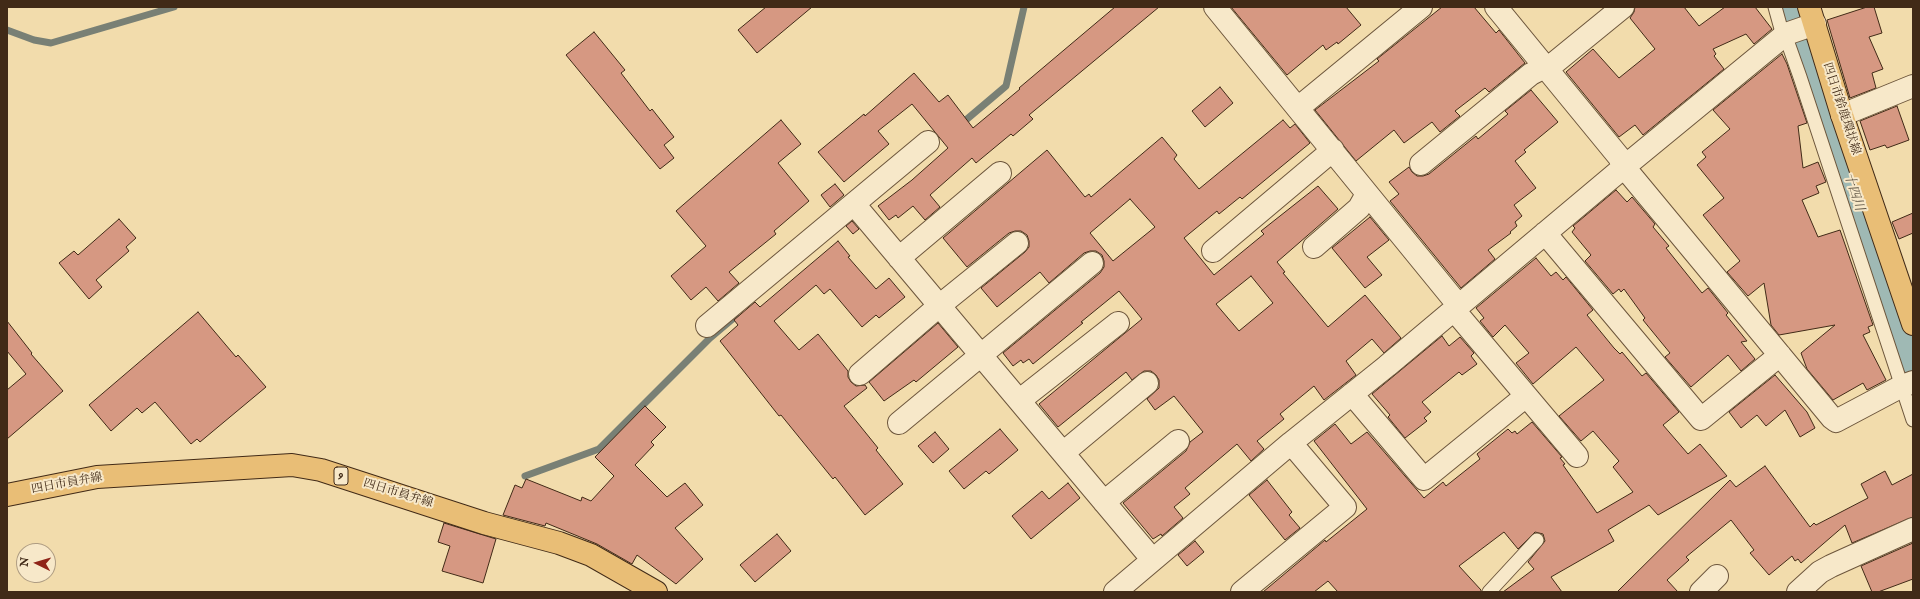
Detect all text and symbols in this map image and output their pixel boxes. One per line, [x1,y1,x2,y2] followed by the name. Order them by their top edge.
[1819,61,1863,157] street label: 四日市鈴鹿環状線
[1840,171,1866,213] water label: 十四川
[334,467,348,485] road number: 9
[30,471,104,497] street label: 四日市員弁線
[361,477,435,511] street label: 四日市員弁線
[16,543,56,583] north arrow
[18,557,32,567] text: N

